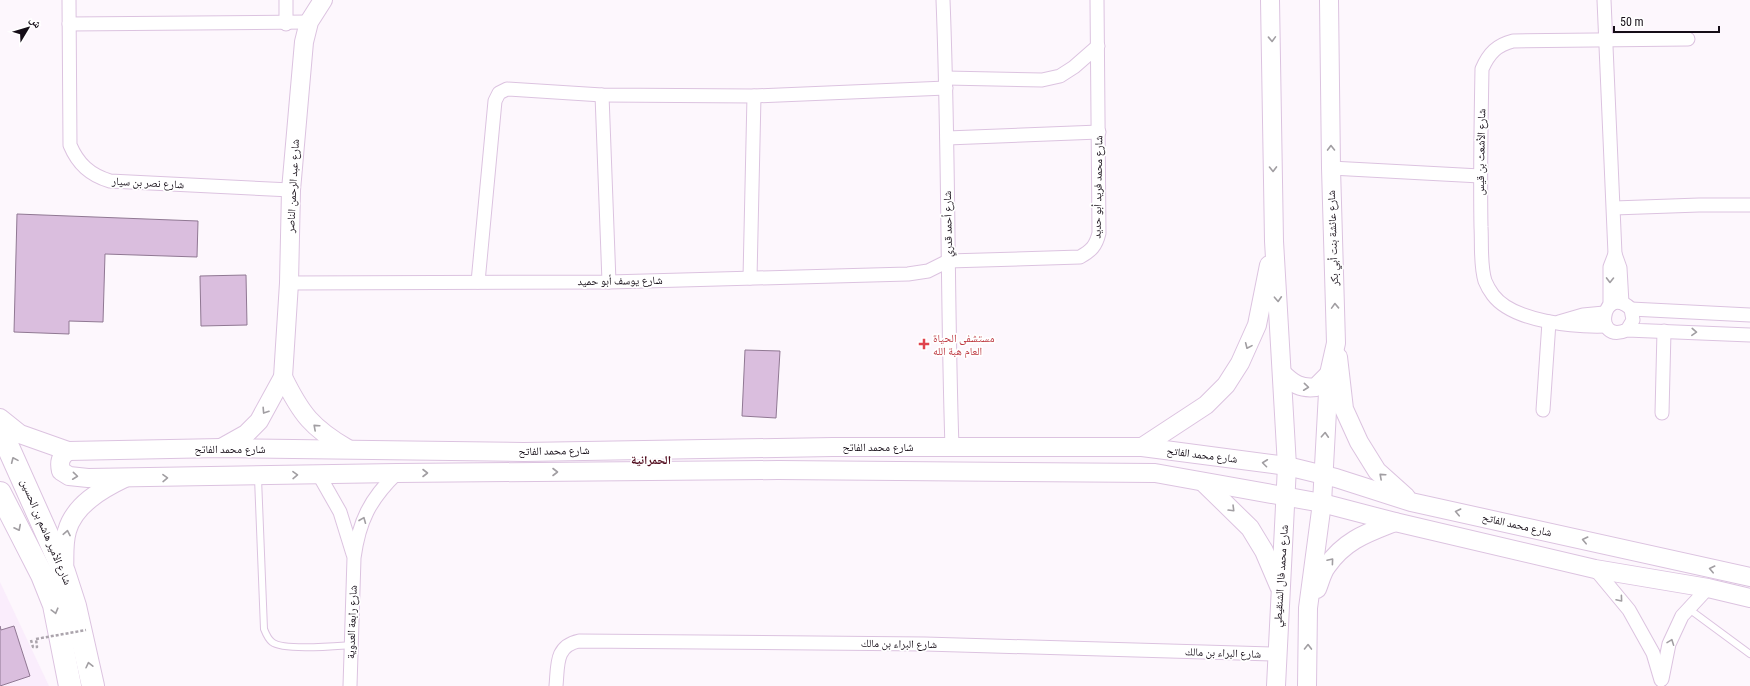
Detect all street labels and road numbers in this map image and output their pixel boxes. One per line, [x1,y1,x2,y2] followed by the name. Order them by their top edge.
[1474,108,1488,196] street label: شارع الأشعث بن قيس
[1090,135,1105,239] street label: شارع محمد فريد أبو حديد
[284,139,302,234] street label: شارع عبد الرحمن الناصر
[111,175,184,191] street label: شارع نصر بن سيار
[1324,190,1343,287] street label: شارع عائشة بنت أبي بكر
[940,191,957,257] street label: شارع أحمد قدري
[577,273,663,288] street label: شارع يوسف أبو حميد
[842,441,914,454] street label: شارع محمد الفاتح
[194,443,266,456] street label: شارع محمد الفاتح
[518,444,590,458] street label: شارع محمد الفاتح
[1166,444,1238,466] street label: شارع محمد الفاتح
[17,477,74,587] street label: شارع الأمير هاشم بن الحسين
[1481,511,1553,539] street label: شارع محمد الفاتح
[1271,524,1293,628] street label: شارع محمد فال الشنقيطي
[344,585,360,659] street label: شارع رابعة العدوية
[861,637,937,651] street label: شارع البراء بن مالك
[1185,645,1261,661] street label: شارع البراء بن مالك

